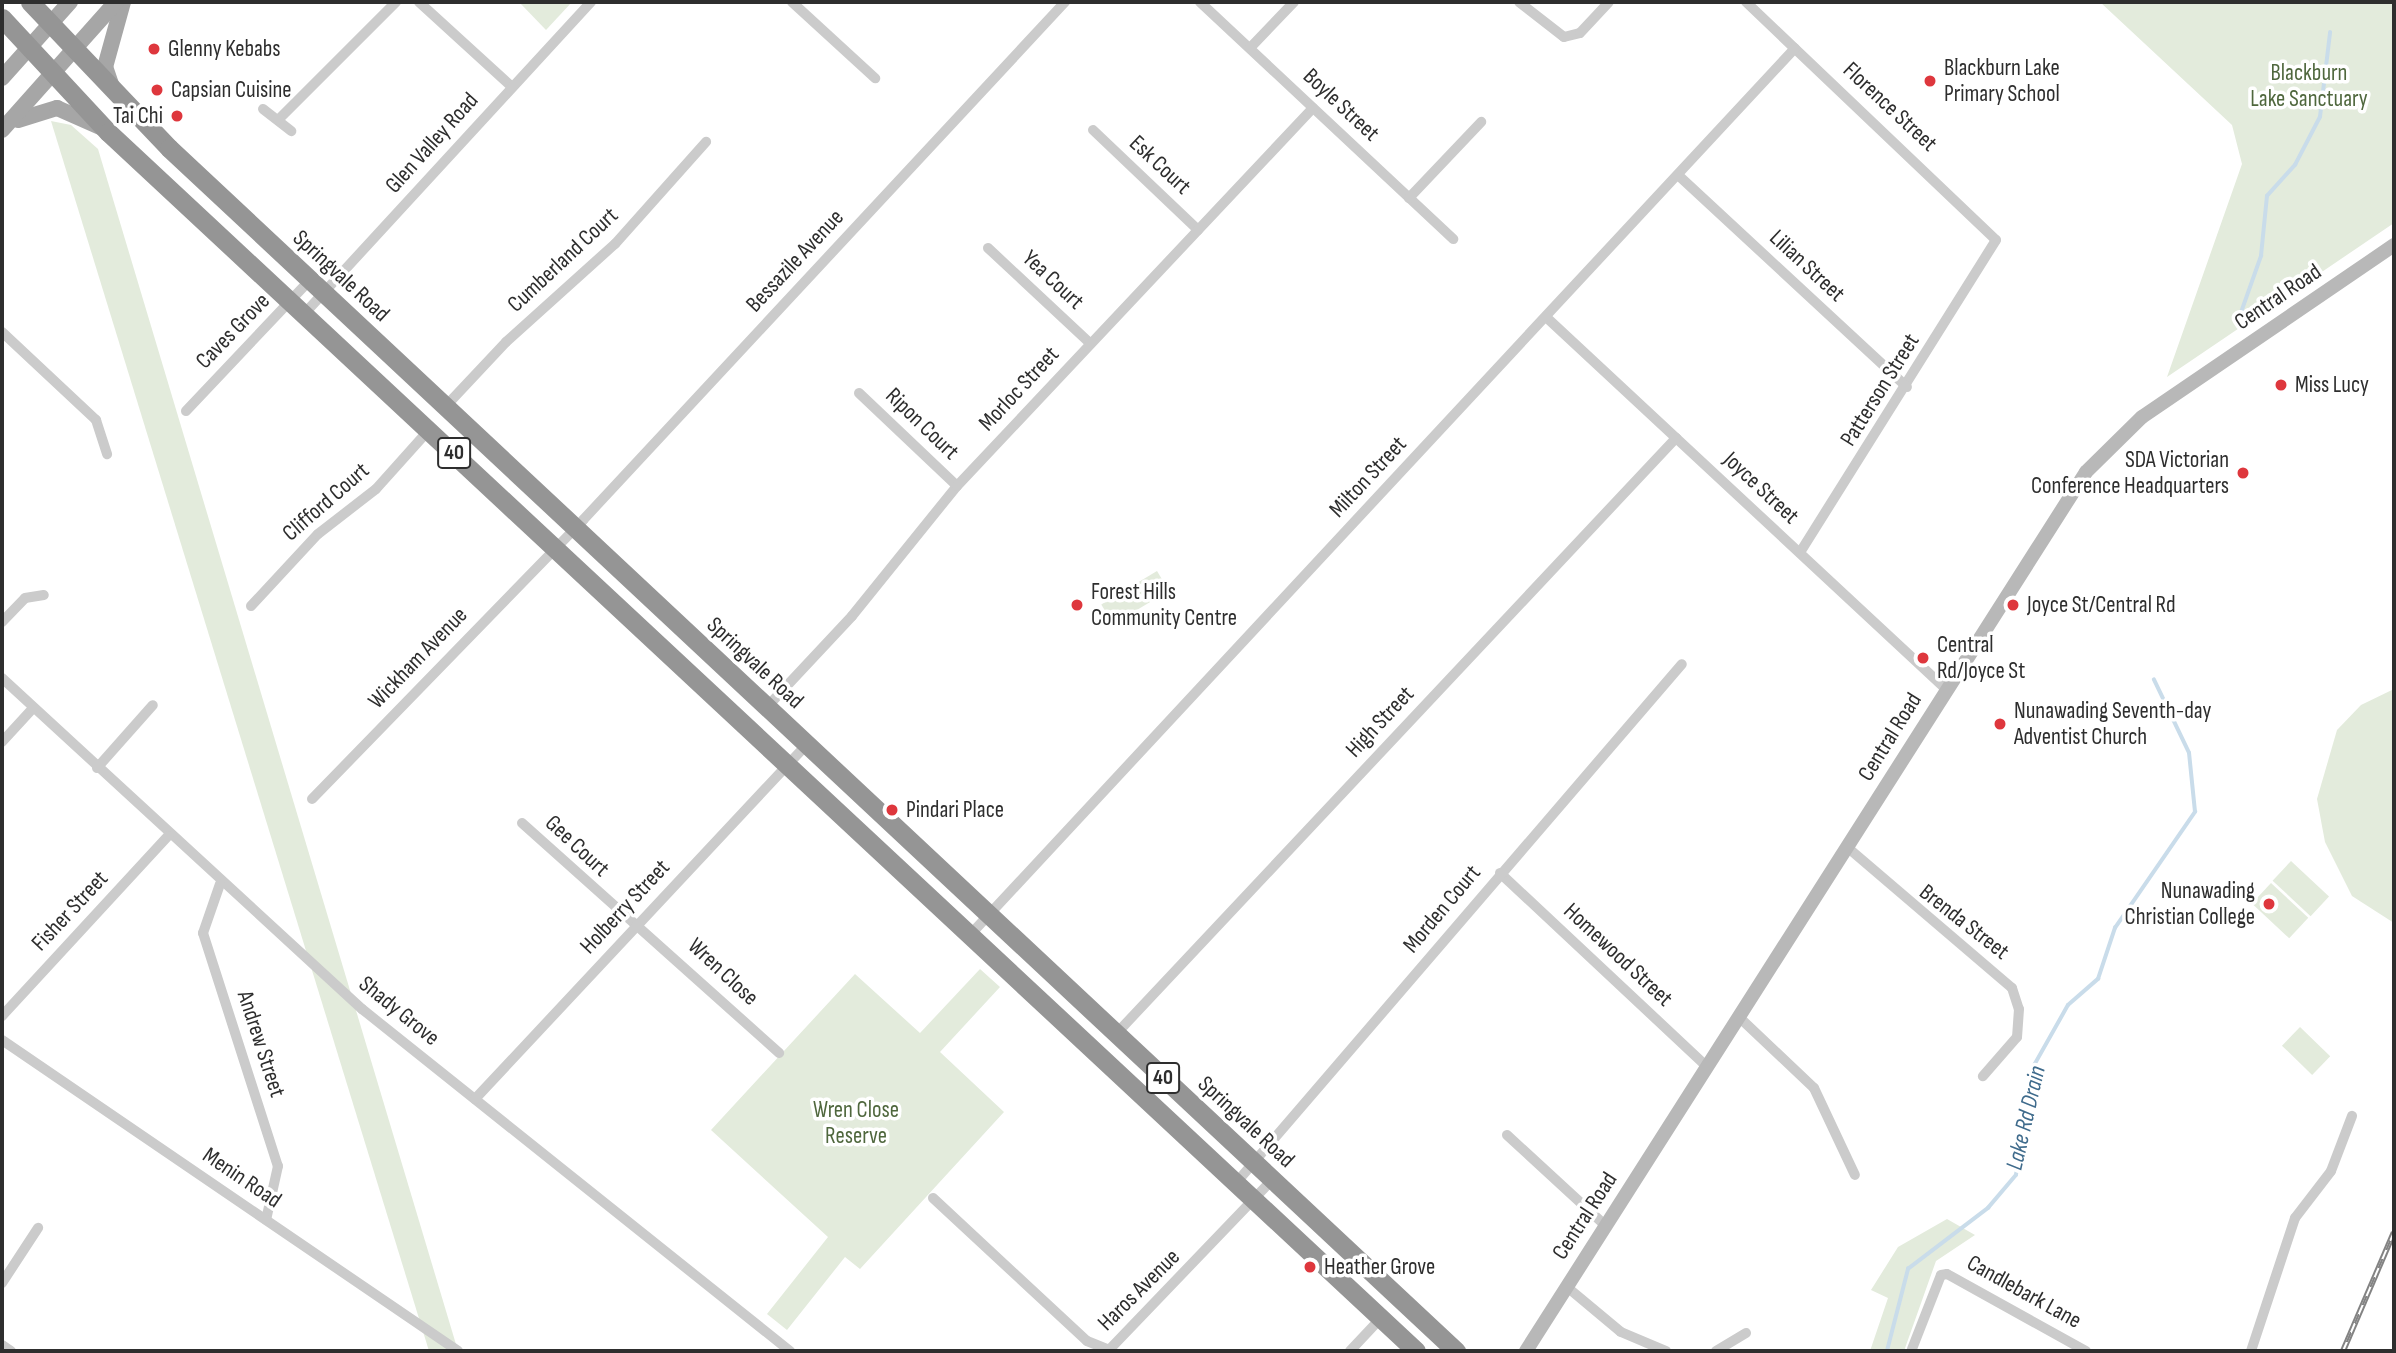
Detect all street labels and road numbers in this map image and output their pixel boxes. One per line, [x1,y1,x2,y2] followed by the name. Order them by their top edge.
[1837,57,1943,157] street label: Florence Street
[1297,63,1385,147] street label: Boyle Street
[380,87,484,199] street label: Glen Valley Road
[1123,130,1197,200] street label: Esk Court
[502,202,624,318] street label: Cumberland Court
[740,204,850,318] street label: Bessazile Avenue
[287,224,395,328] street label: Springvale Road
[1764,224,1850,308] street label: Lilian Street
[1016,245,1090,315] street label: Yea Court
[2229,258,2327,336] street label: Central Road
[190,287,276,375] street label: Caves Grove
[1835,329,1925,451] street label: Patterson Street
[973,341,1065,437] street label: Morloc Street
[880,382,964,466] street label: Ripon Court
[1324,431,1412,523] street label: Milton Street
[436,435,472,470] road number: 40
[1717,446,1805,530] street label: Joyce Street
[277,457,375,547] street label: Clifford Court
[363,601,473,715] street label: Wickham Avenue
[701,611,809,715] street label: Springvale Road
[1340,681,1420,763] street label: High Street
[1852,688,1928,786] street label: Central Road
[539,809,615,883] street label: Gee Court
[574,854,676,960] street label: Holberry Street
[1397,860,1487,958] street label: Morden Court
[26,865,114,957] street label: Fisher Street
[1914,878,2014,966] street label: Brenda Street
[1558,898,1678,1012] street label: Homewood Street
[682,933,764,1011] street label: Wren Close
[353,970,445,1052] street label: Shady Grove
[231,987,291,1101] street label: Andrew Street
[1146,1060,1180,1096] road number: 40
[1192,1070,1300,1174] street label: Springvale Road
[197,1142,287,1214] street label: Menin Road
[1547,1167,1623,1265] street label: Central Road
[1092,1243,1186,1337] street label: Haros Avenue
[1962,1249,2086,1335] street label: Candlebark Lane

